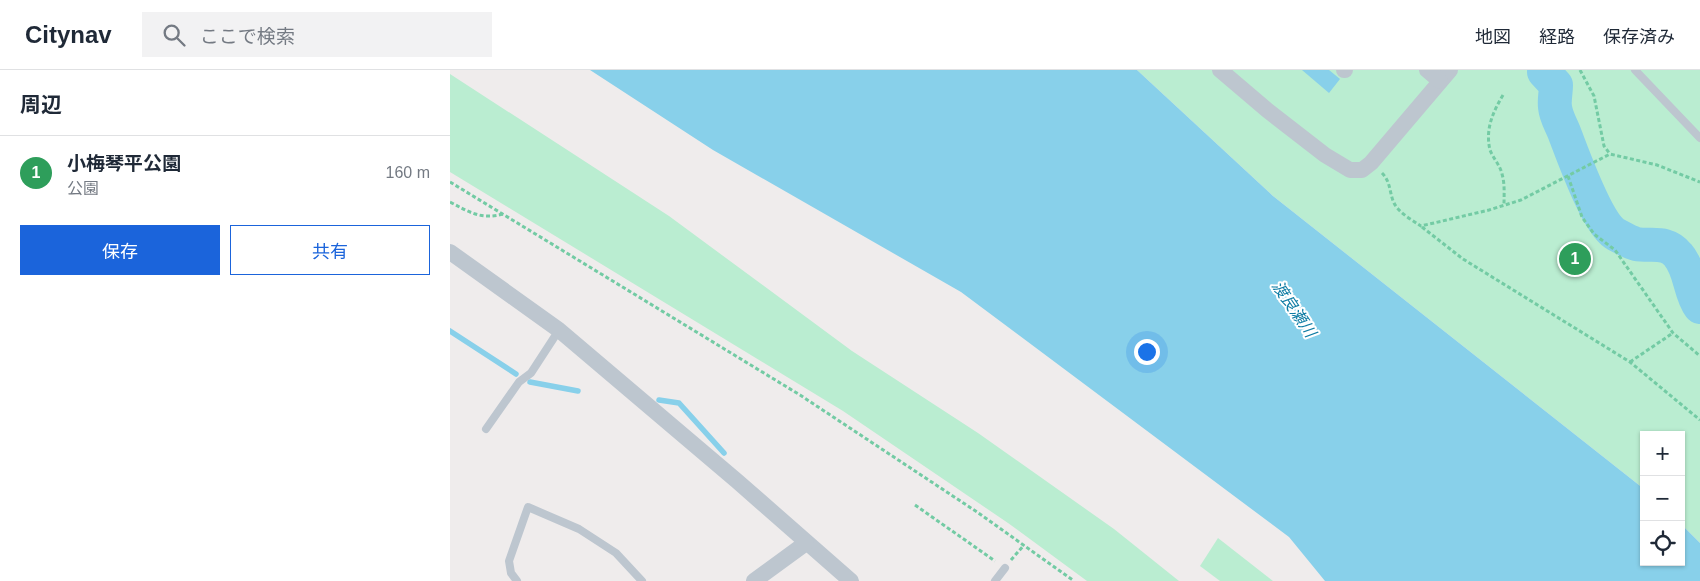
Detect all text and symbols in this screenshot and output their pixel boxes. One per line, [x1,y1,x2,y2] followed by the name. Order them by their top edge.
[142,12,492,57] search box
[25,21,112,48] text: Citynav
[160,21,188,49] icon: search
[200,26,295,47] text: ここで検索
[1475,27,1511,47] text: 地図
[1539,27,1575,47] text: 経路
[1603,27,1675,47] text: 保存済み
[20,93,62,116] text: 周辺
[67,153,181,174] text: 小梅琴平公園
[32,164,40,181] text: 1
[386,164,430,181] text: 160 m
[67,180,99,197] text: 公園
[20,225,220,275] button: 保存
[230,225,430,275] button: 共有
[1559,240,1591,278] pin: 1
[1269,278,1320,342] water label: 渡良瀬川
[1134,339,1160,365] your location
[1640,431,1685,566] map controls
[1640,431,1685,476] button: +
[1640,476,1685,521] button: −
[1640,521,1685,566] button: locate

